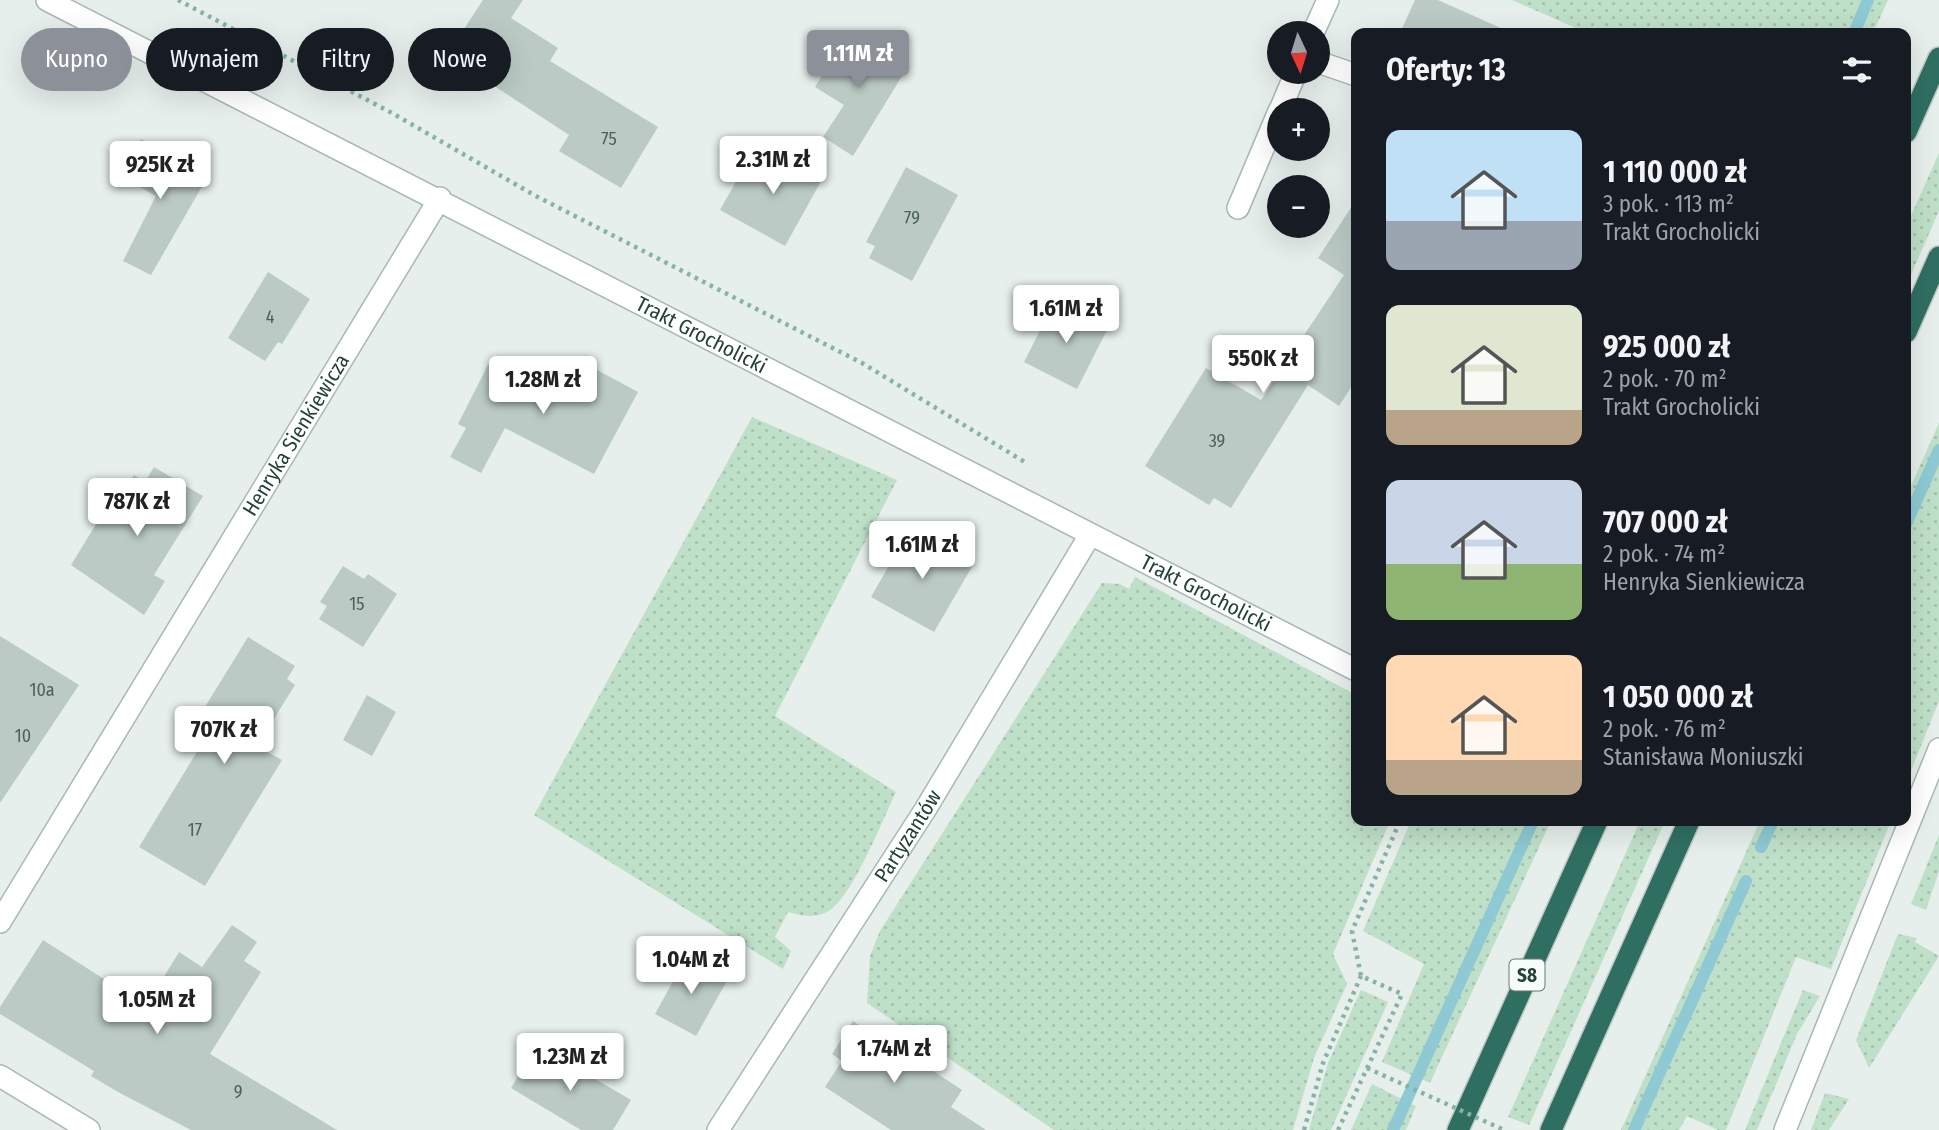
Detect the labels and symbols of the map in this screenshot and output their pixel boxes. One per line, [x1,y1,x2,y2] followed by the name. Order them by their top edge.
[1267,21,1330,84] north arrow
[786,31,930,90] pin: 1.11M zł
[601,128,617,150] house number: 75
[701,136,845,196] pin: 2.31M zł
[95,142,225,201] pin: 925K zł
[904,207,920,229] house number: 79
[994,286,1138,345] pin: 1.61M zł
[631,291,771,379] street label: Trakt Grocholicki
[266,306,275,328] house number: 4
[1198,336,1328,395] pin: 550K zł
[237,349,355,521] street label: Henryka Sienkiewicza
[471,356,615,416] pin: 1.28M zł
[1209,430,1225,452] house number: 39
[72,478,202,538] pin: 787K zł
[850,522,994,581] pin: 1.61M zł
[1136,549,1276,638] street label: Trakt Grocholicki
[349,593,365,615] house number: 15
[29,679,55,701] house number: 10a
[159,706,289,766] pin: 707K zł
[15,725,31,747] house number: 10
[869,785,947,887] street label: Partyzantów
[188,819,202,841] house number: 17
[619,936,763,996] pin: 1.04M zł
[1510,959,1544,990] road number: S8
[85,976,229,1036] pin: 1.05M zł
[822,1026,966,1085] pin: 1.74M zł
[498,1034,642,1093] pin: 1.23M zł
[234,1081,242,1103] house number: 9

